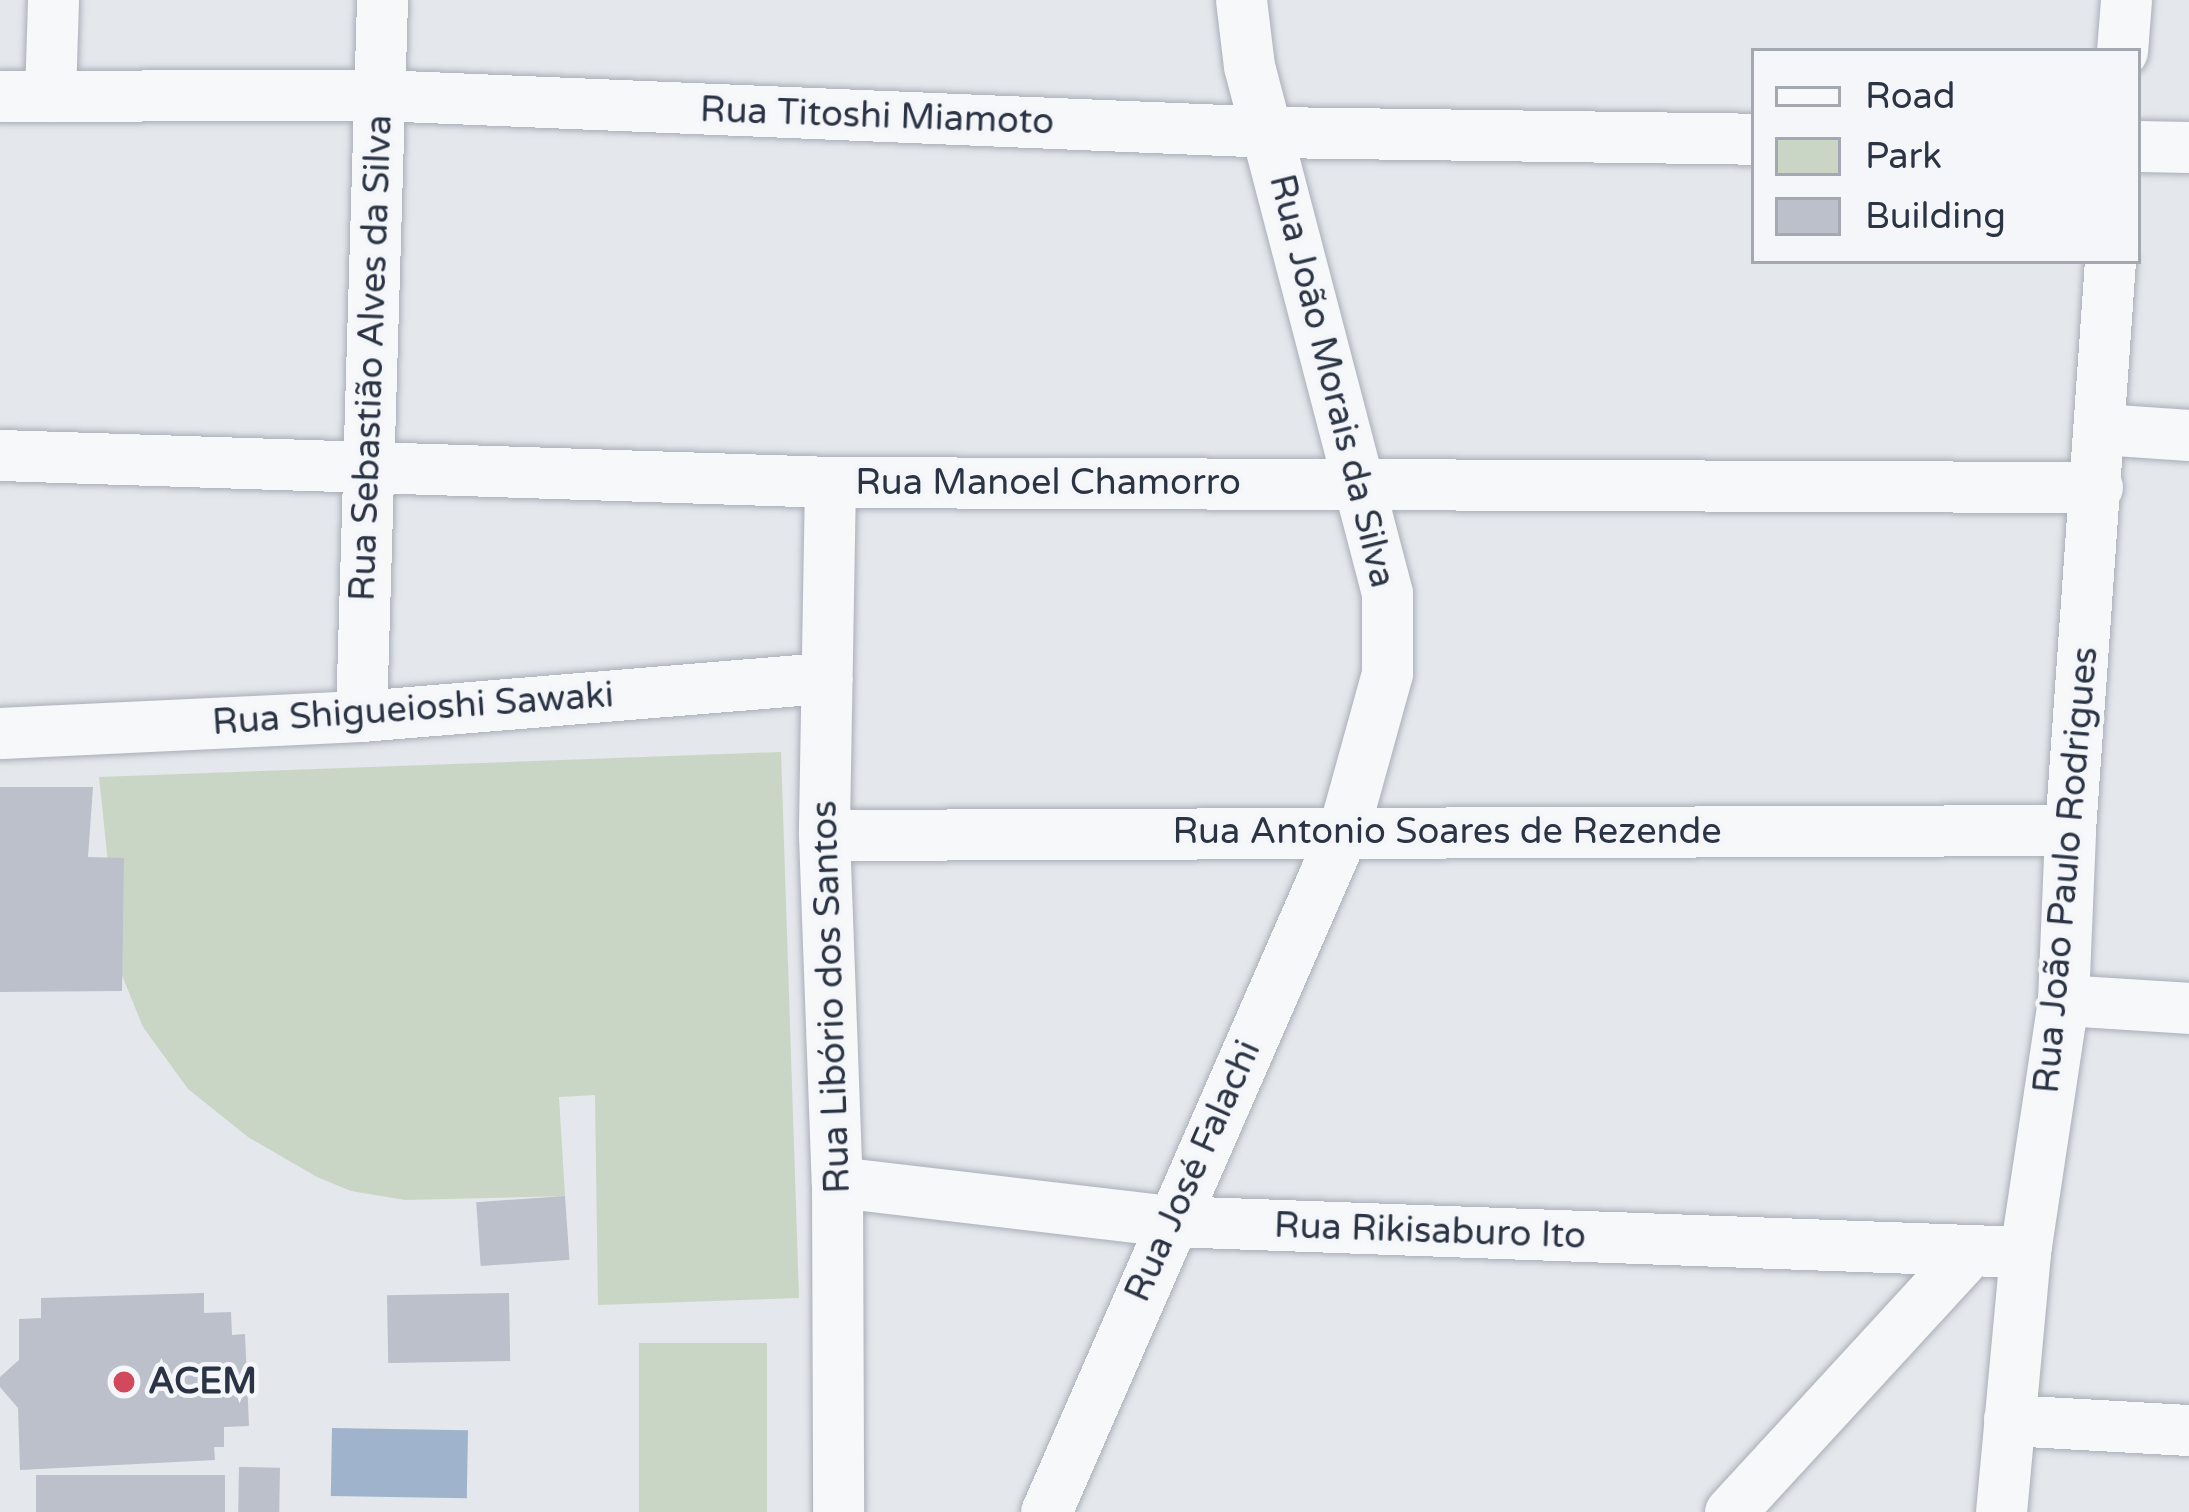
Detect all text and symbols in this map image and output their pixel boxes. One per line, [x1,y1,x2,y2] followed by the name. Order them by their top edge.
[1751,48,2141,264] legend
[1865,75,1955,118] text: Road
[699,88,1055,144] street label: Rua Titoshi Miamoto
[341,114,401,602] street label: Rua Sebastião Alves da Silva
[1865,135,1942,178] text: Park
[1260,170,1404,592] street label: Rua João Morais da Silva
[1865,195,2006,238] text: Building
[855,461,1241,505] street label: Rua Manoel Chamorro
[2025,645,2107,1095] street label: Rua João Paulo Rodrigues
[211,673,615,745] street label: Rua Shigueioshi Sawaki
[803,800,859,1194] street label: Rua Libório dos Santos
[1172,810,1722,854] street label: Rua Antonio Soares de Rezende
[1116,1034,1270,1308] street label: Rua José Falachi
[1273,1204,1587,1258] street label: Rua Rikisaburo Ito
[148,1360,257,1404] place label: ACEM
[111,1369,137,1395] marker: ACEM

